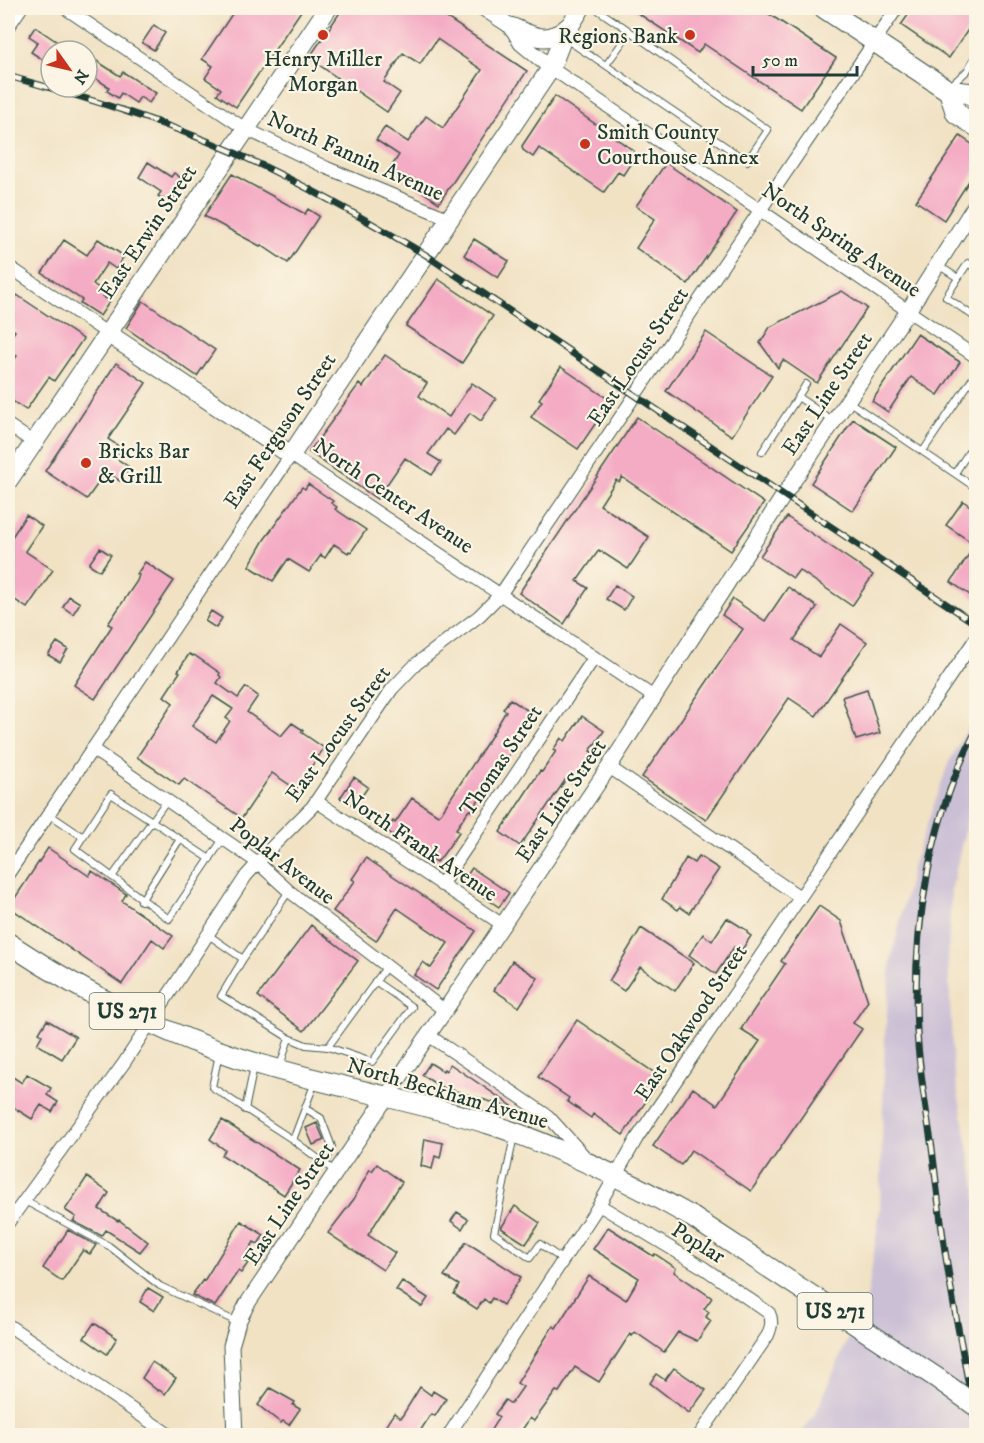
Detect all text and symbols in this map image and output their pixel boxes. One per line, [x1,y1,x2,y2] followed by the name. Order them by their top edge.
[558,23,678,50] place label: Regions Bank
[316,28,330,42] marker: Henry Miller Morgan
[683,28,697,42] marker: Regions Bank
[39,39,99,99] north arrow
[753,39,856,77] scale bar
[264,46,383,98] place label: Henry Miller Morgan
[762,50,798,72] text: 50 m
[69,66,93,88] text: N
[263,105,448,207] street label: North Fannin Avenue
[597,119,759,171] place label: Smith County Courthouse Annex
[578,137,592,151] marker: Smith County Courthouse Annex
[93,160,203,304] street label: East Erwin Street
[756,177,926,304] street label: North Spring Avenue
[582,282,695,431] street label: East Locust Street
[776,327,878,461] street label: East Line Street
[218,348,342,514] street label: East Ferguson Street
[308,433,478,560] street label: North Center Avenue
[98,438,190,490] place label: Bricks Bar & Grill
[79,456,93,470] marker: Bricks Bar & Grill
[280,660,397,807] street label: East Locust Street
[454,700,548,822] street label: Thomas Street
[510,734,612,868] street label: East Line Street
[338,785,502,908] street label: North Frank Avenue
[224,812,340,911] street label: Poplar Avenue
[629,939,754,1106] street label: East Oakwood Street
[90,993,164,1029] road number: US 271
[344,1052,552,1135] street label: North Beckham Avenue
[238,1137,340,1271] street label: East Line Street
[666,1216,731,1271] street label: Poplar
[798,1293,872,1329] road number: US 271

